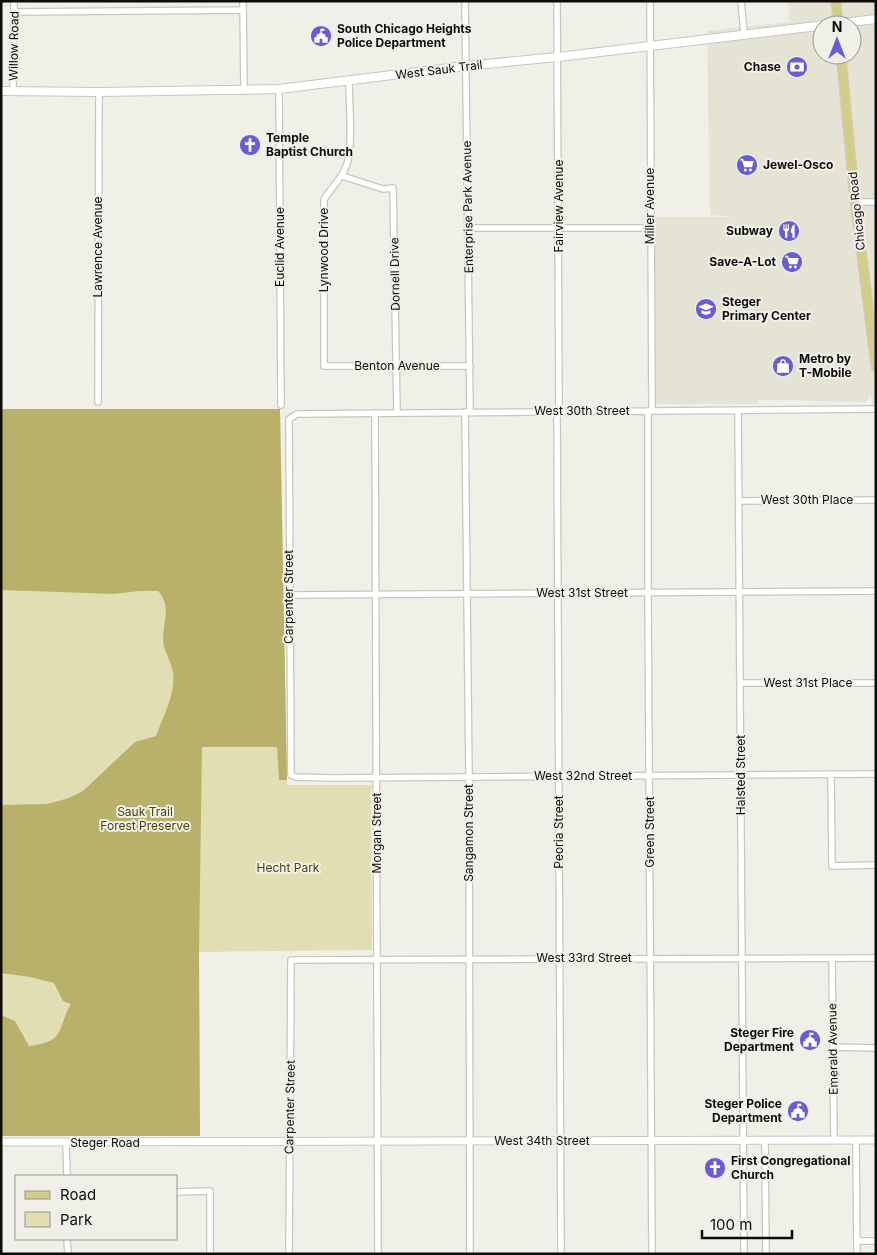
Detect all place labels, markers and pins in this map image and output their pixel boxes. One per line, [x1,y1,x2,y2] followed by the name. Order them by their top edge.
[337,21,472,50] place label: South Chicago Heights Police Department
[309,24,333,48] public building icon: South Chicago Heights Police Department
[785,55,809,79] bank icon: Chase
[744,59,781,74] place label: Chase
[266,130,353,159] place label: Temple Baptist Church
[238,133,262,157] church icon: Temple Baptist Church
[735,153,759,177] supermarket icon: Jewel-Osco
[763,157,833,172] place label: Jewel-Osco
[777,219,801,243] restaurant icon: Subway
[726,223,774,238] place label: Subway
[780,250,804,274] supermarket icon: Save-A-Lot
[709,254,777,269] place label: Save-A-Lot
[722,294,811,323] place label: Steger Primary Center
[694,297,718,321] school or university icon: Steger Primary Center
[799,351,852,380] place label: Metro by T-Mobile
[771,354,795,378] shop icon: Metro by T-Mobile
[724,1025,795,1054] place label: Steger Fire Department
[798,1028,822,1052] public building icon: Steger Fire Department
[705,1096,783,1125] place label: Steger Police Department
[786,1099,810,1123] public building icon: Steger Police Department
[731,1153,850,1182] place label: First Congregational Church
[703,1156,727,1180] church icon: First Congregational Church

